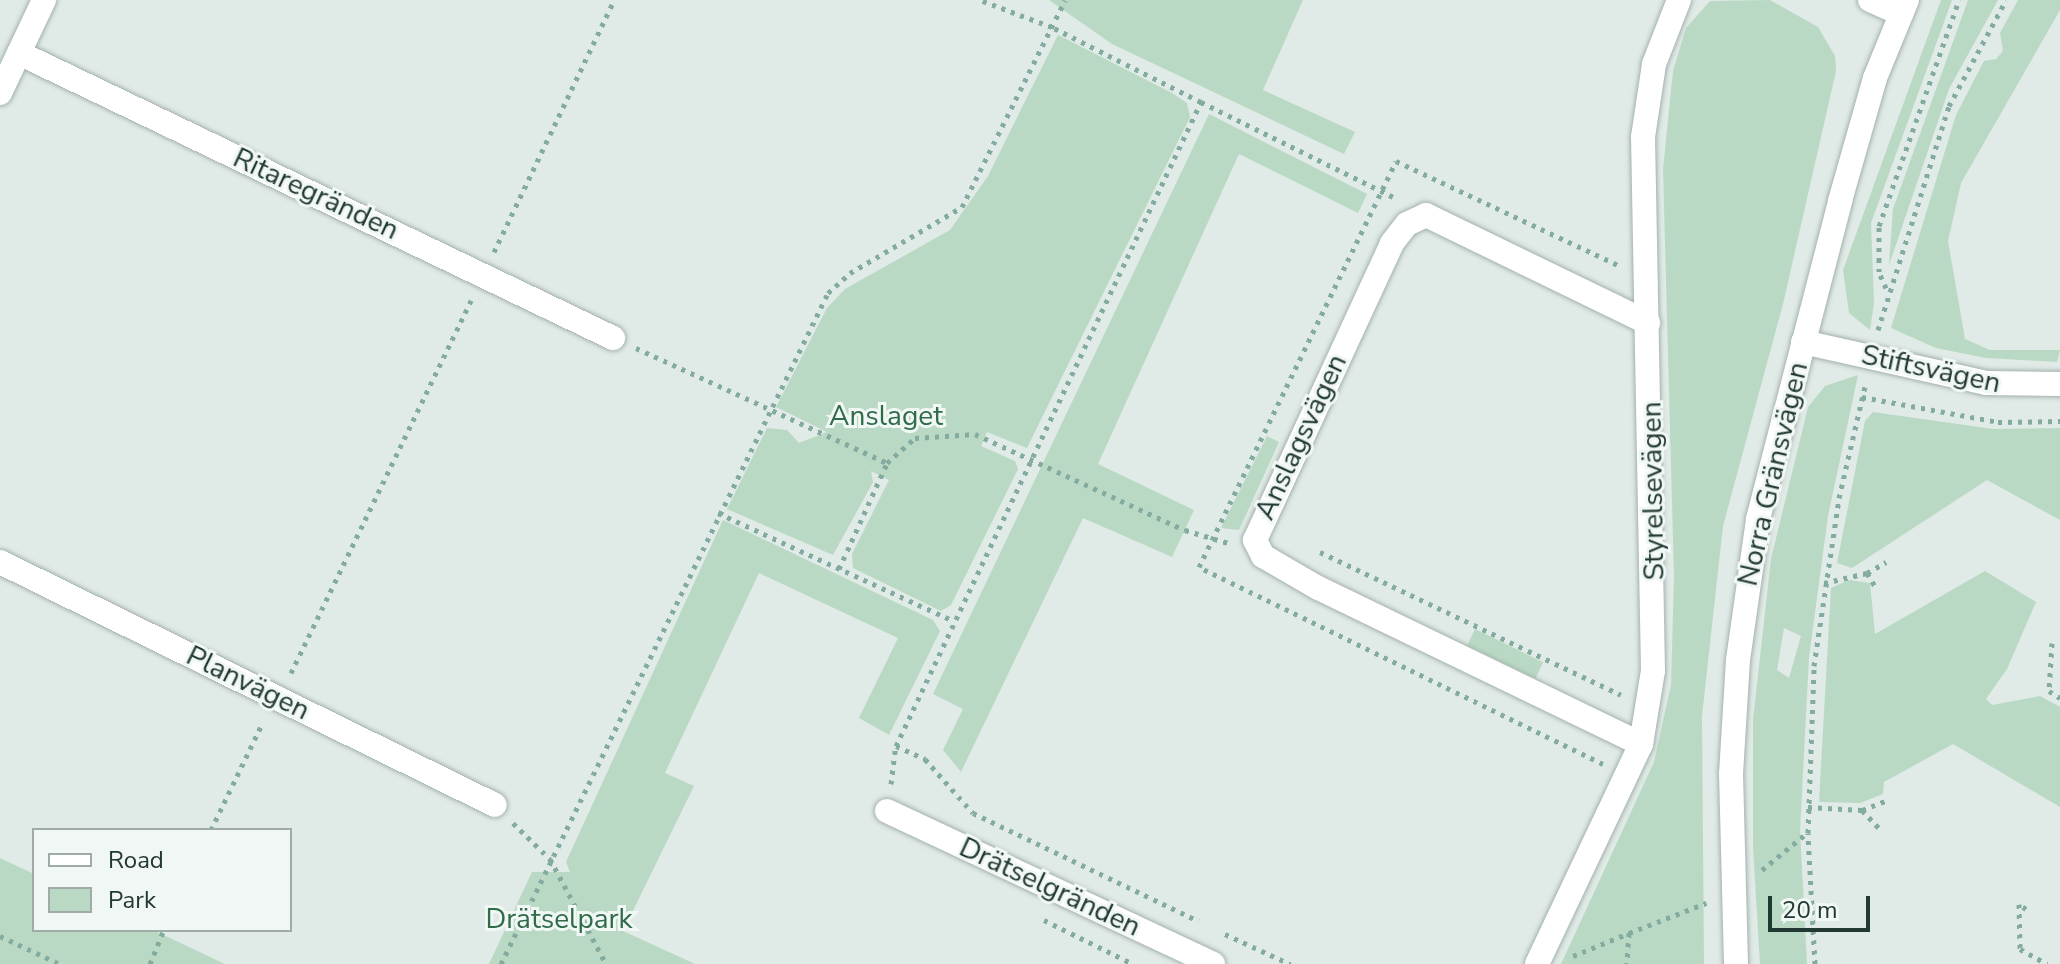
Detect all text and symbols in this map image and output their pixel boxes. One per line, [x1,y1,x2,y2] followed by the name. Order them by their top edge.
[228,141,404,247] street label: Ritaregränden
[1858,338,2004,400] street label: Stiftsvägen
[1248,349,1354,525] street label: Anslagsvägen
[1731,359,1815,589] street label: Norra Gränsvägen
[829,399,943,433] park label: Anslaget
[1635,401,1671,581] street label: Styrelsevägen
[181,639,315,727] street label: Planvägen
[32,828,292,932] legend
[954,830,1146,944] street label: Drätselgränden
[108,844,164,876] text: Road
[1772,880,1874,930] scale bar
[108,884,156,916] text: Park
[1782,894,1838,926] text: 20 m
[485,902,633,936] park label: Drätselpark

